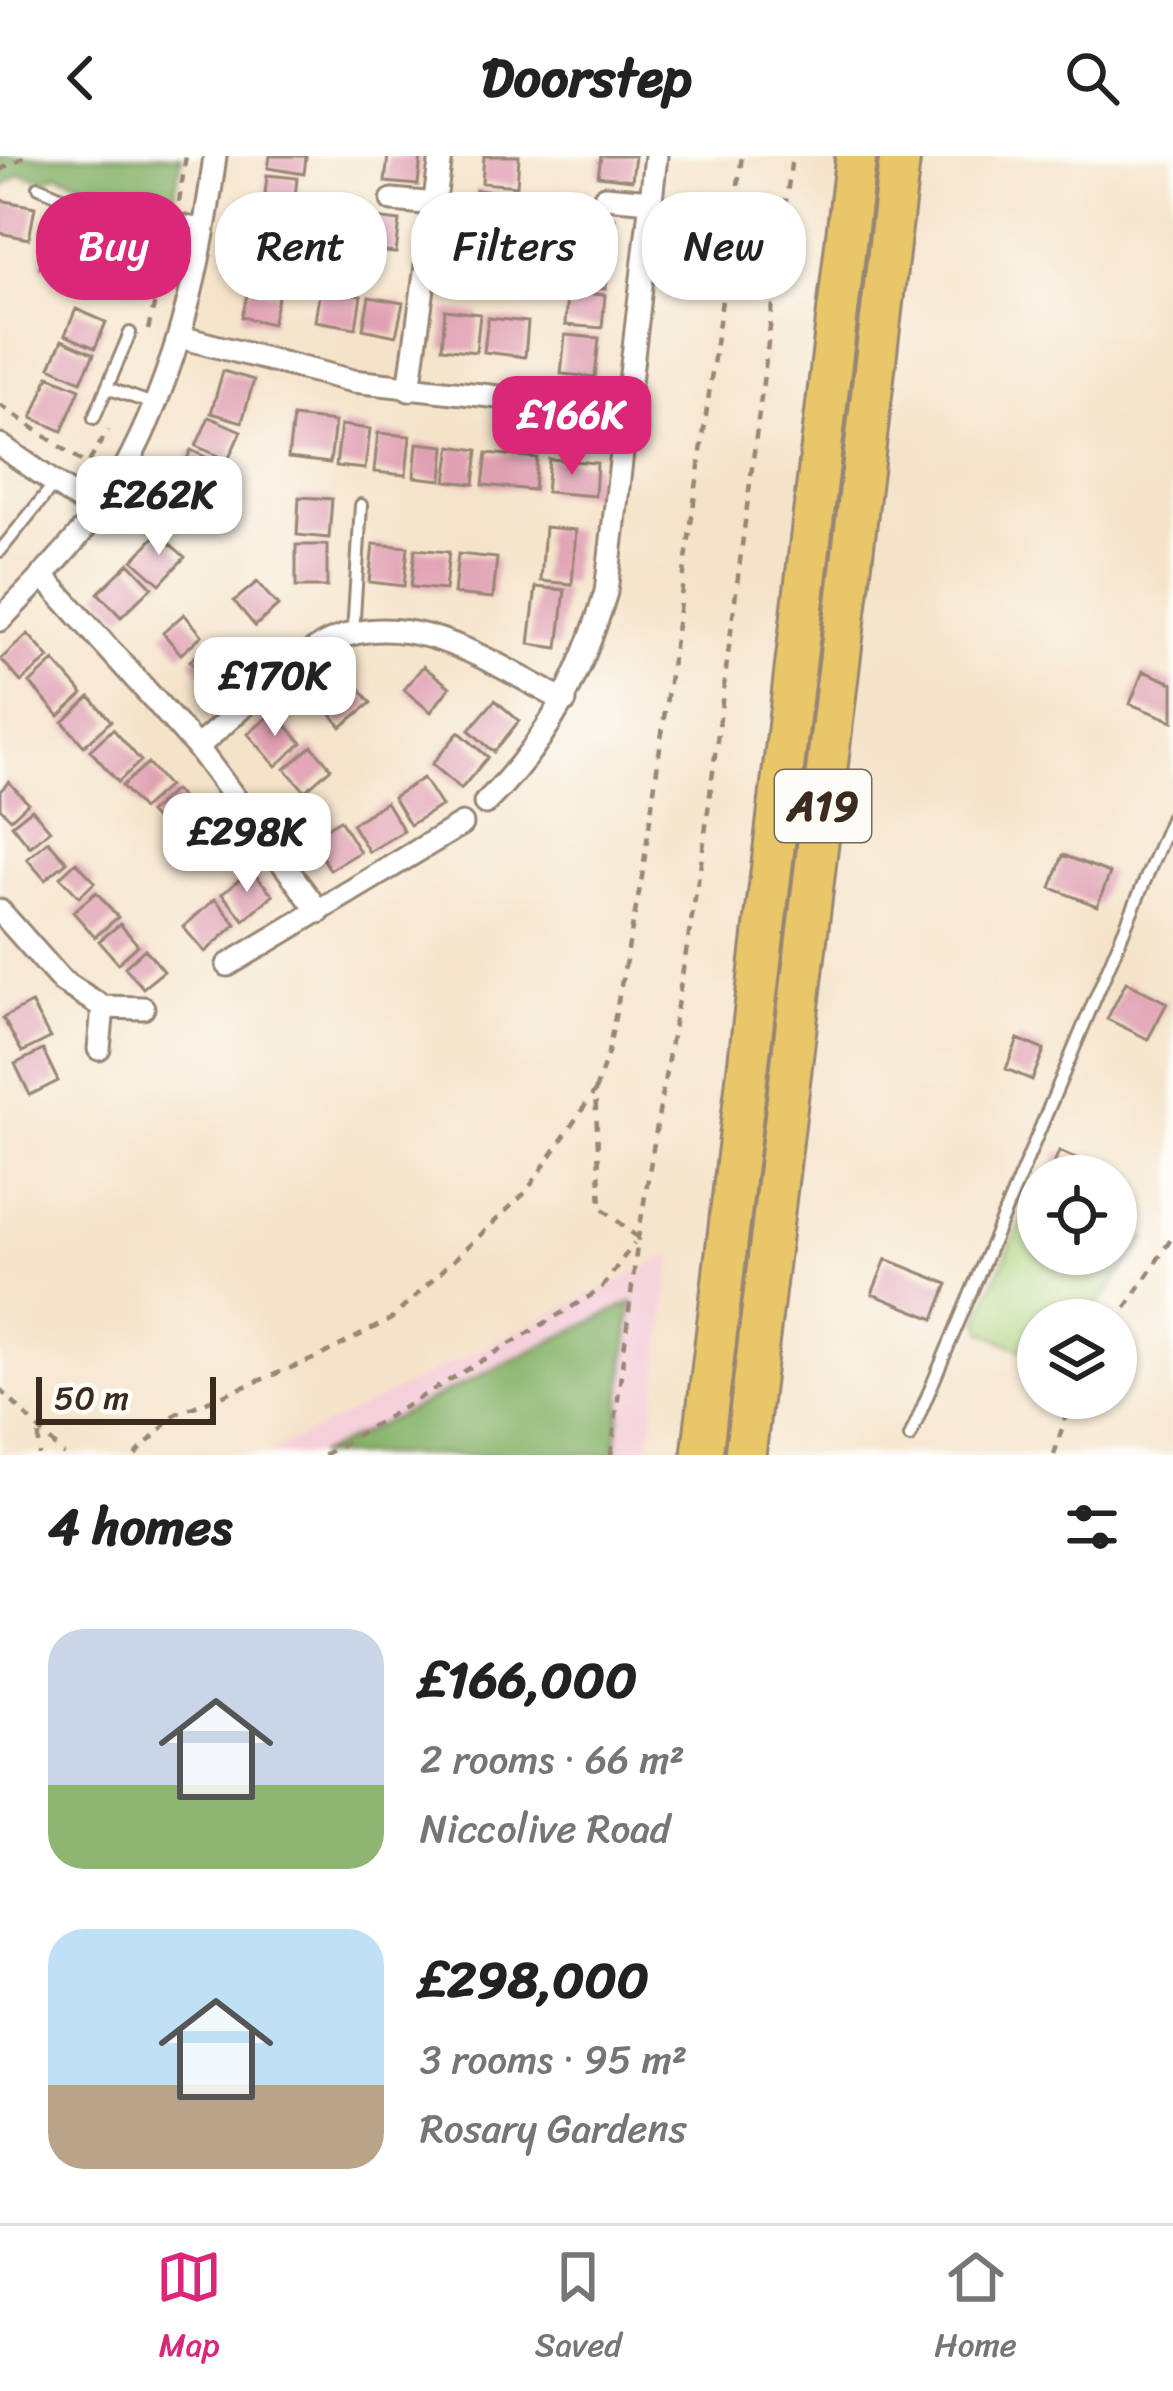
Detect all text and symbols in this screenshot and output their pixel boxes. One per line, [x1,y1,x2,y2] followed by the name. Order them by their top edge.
[481,30,692,126] text: Doorstep
[48,45,114,111] icon: back
[1059,45,1125,111] icon: search
[36,192,191,300] chip: Buy
[215,192,387,300] chip: Rent
[411,192,618,300] chip: Filters
[642,192,806,300] chip: New
[488,376,656,478] pin: £166K
[519,380,625,449] text: £166K
[75,456,243,558] pin: £262K
[103,460,215,529] text: £262K
[191,637,359,739] pin: £170K
[221,641,329,710] text: £170K
[775,770,871,842] road number: A19
[163,793,331,895] pin: £298K
[190,797,304,866] text: £298K
[1017,1155,1137,1419] map controls
[1017,1155,1137,1275] button: locate
[1017,1299,1137,1419] button: layers
[54,1369,129,1427] text: 50 m
[36,1371,216,1424] scale bar
[48,1482,232,1572] text: 4 homes
[1059,1494,1125,1560] icon: filters
[420,1635,637,1725] text: £166,000
[144,1677,288,1821] icon: home
[420,1725,685,1794] text: 2 rooms · 66 m²
[420,1794,670,1863] text: Niccolive Road
[420,1935,649,2025] text: £298,000
[144,1977,288,2121] icon: home
[420,2025,687,2094] text: 3 rooms · 95 m²
[420,2094,687,2163] text: Rosary Gardens
[156,2244,222,2374] tab: Map
[535,2244,622,2374] tab: Saved
[934,2244,1017,2374] tab: Home

